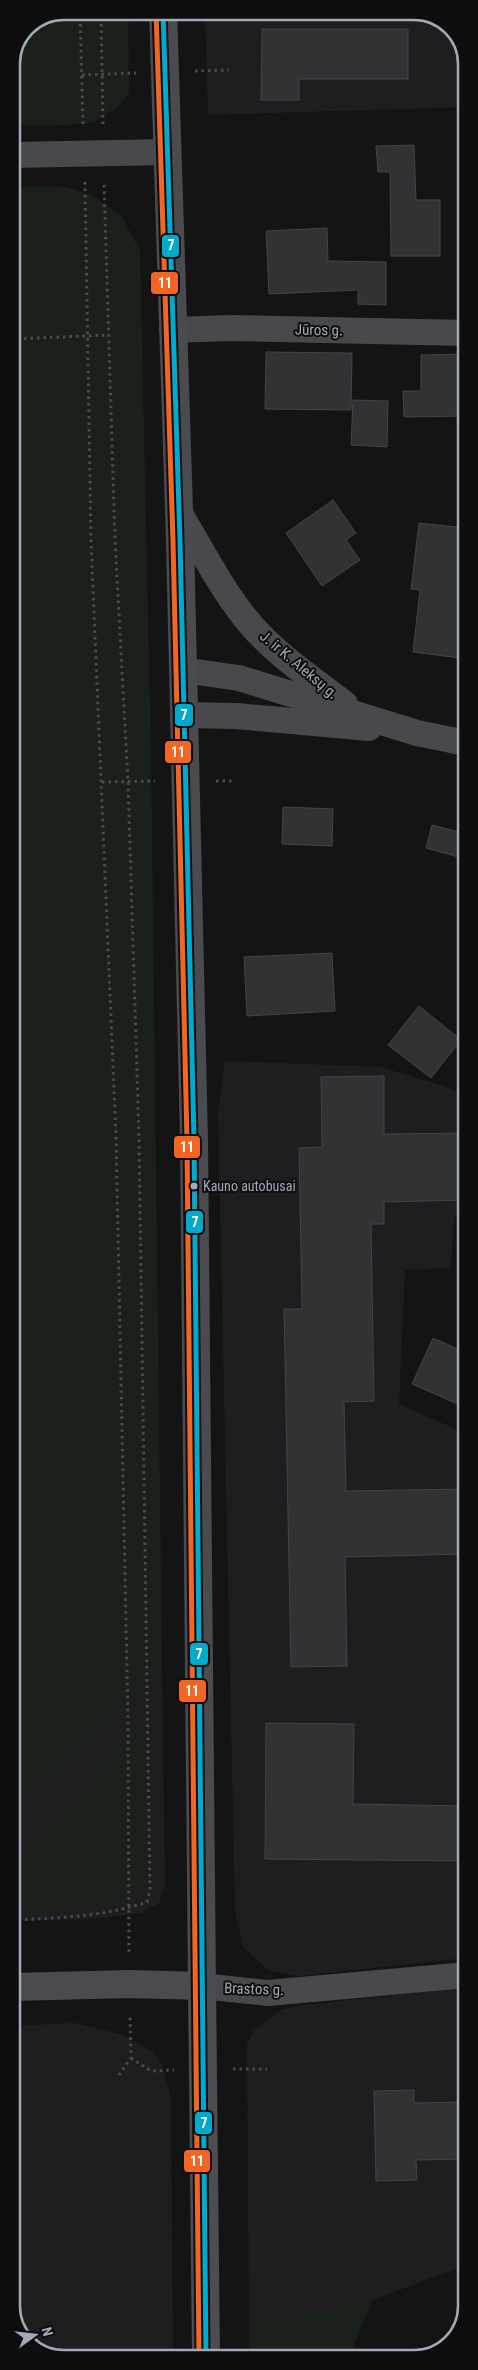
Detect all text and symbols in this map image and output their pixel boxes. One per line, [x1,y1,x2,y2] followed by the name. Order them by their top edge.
[161,234,180,258] line badge: 7
[167,237,175,253] text: 7
[150,271,179,295] line badge: 11
[158,275,172,291] text: 11
[295,321,343,339] street label: Jūros g.
[256,627,342,703] street label: J. ir K. Aleksų g.
[174,703,194,727] line badge: 7
[180,707,188,723] text: 7
[164,740,192,764] line badge: 11
[171,744,185,760] text: 11
[173,1135,201,1159] line badge: 11
[180,1139,194,1155] text: 11
[203,1178,296,1194] place label: Kauno autobusai
[189,1181,199,1191] marker: Kauno autobusai
[185,1210,204,1234] line badge: 7
[191,1214,199,1230] text: 7
[189,1642,209,1666] line badge: 7
[195,1646,203,1662] text: 7
[178,1679,207,1703] line badge: 11
[185,1683,199,1699] text: 11
[224,1979,284,1999] street label: Brastos g.
[194,2111,213,2135] line badge: 7
[200,2115,208,2131] text: 7
[183,2149,211,2173] line badge: 11
[190,2153,204,2169] text: 11
[10,2310,60,2360] north arrow
[39,2325,56,2338] text: N

